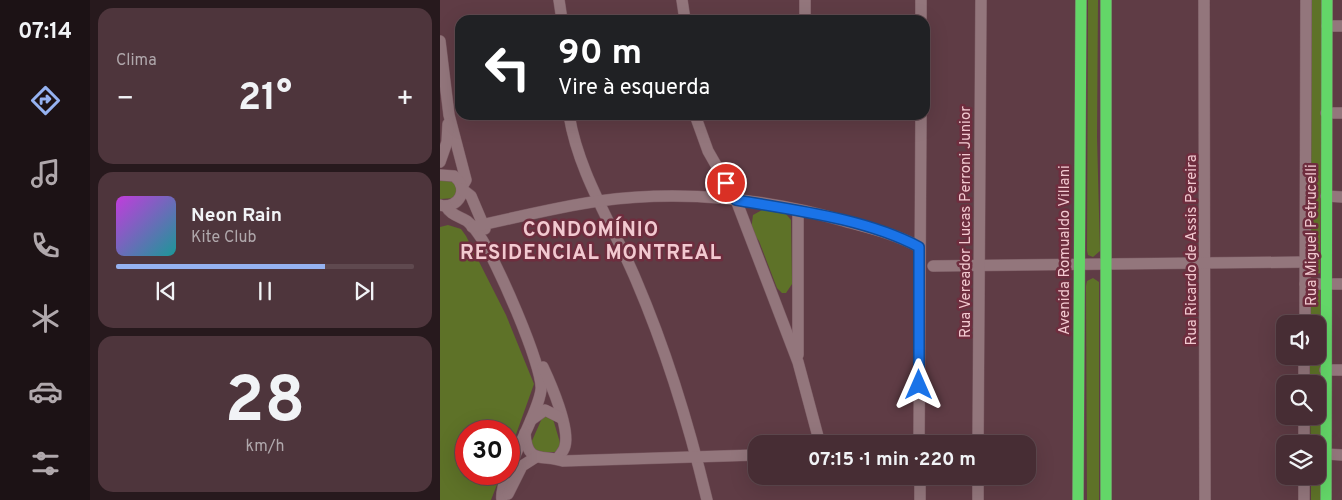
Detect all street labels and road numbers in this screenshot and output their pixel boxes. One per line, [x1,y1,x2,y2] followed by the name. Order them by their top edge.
[957,106,976,338] street label: Rua Vereador Lucas Perroni Junior
[1183,154,1202,346] street label: Rua Ricardo de Assis Pereira
[1303,164,1322,306] street label: Rua Miguel Petrucelli
[1056,165,1075,335] street label: Avenida Romualdo Villani

